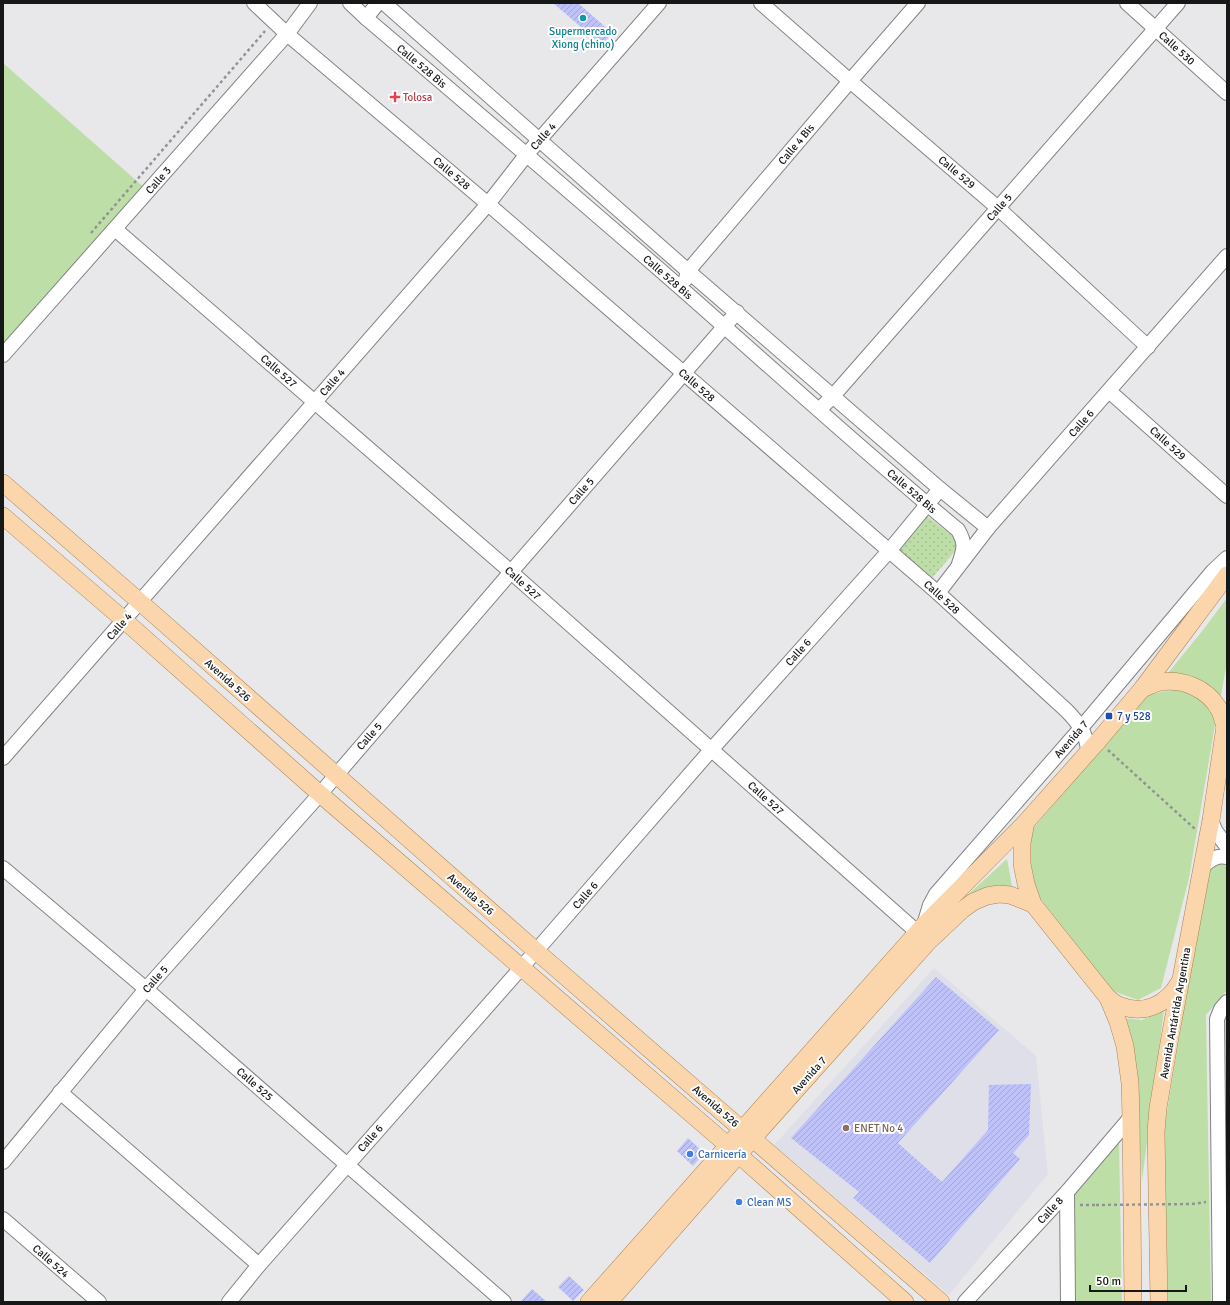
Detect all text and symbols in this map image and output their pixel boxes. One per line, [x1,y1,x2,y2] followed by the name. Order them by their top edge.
[578,13,588,23] marker: Supermercado Xiong (chino)
[549,25,617,51] place label: Supermercado Xiong (chino)
[1156,29,1197,68] street label: Calle 530
[394,42,449,91] street label: Calle 528 Bis
[403,91,433,104] place label: Tolosa
[390,92,400,102] marker: Tolosa
[528,120,559,153] street label: Calle 4
[776,121,817,167] street label: Calle 4 Bis
[936,153,978,192] street label: Calle 529
[431,154,473,193] street label: Calle 528
[143,164,174,197] street label: Calle 3
[984,191,1015,224] street label: Calle 5
[640,252,695,302] street label: Calle 528 Bis
[258,352,300,391] street label: Calle 527
[317,366,348,399] street label: Calle 4
[676,366,718,405] street label: Calle 528
[1066,407,1097,440] street label: Calle 6
[1147,424,1188,463] street label: Calle 529
[884,466,939,516] street label: Calle 528 Bis
[566,475,597,508] street label: Calle 5
[502,564,543,603] street label: Calle 527
[921,578,962,617] street label: Calle 528
[104,610,135,643] street label: Calle 4
[783,636,814,669] street label: Calle 6
[202,656,253,704] street label: Avenida 526
[1117,710,1151,723] place label: 7 y 528
[1104,711,1114,721] marker: 7 y 528
[1051,718,1091,761] street label: Avenida 7
[354,720,385,753] street label: Calle 5
[745,779,786,818] street label: Calle 527
[445,871,497,918] street label: Avenida 526
[570,879,601,912] street label: Calle 6
[1158,946,1194,1080] street label: Avenida Antártida Argentina
[140,963,171,996] street label: Calle 5
[789,1054,830,1097] street label: Avenida 7
[234,1065,276,1104] street label: Calle 525
[690,1083,742,1130] street label: Avenida 526
[355,1122,386,1155] street label: Calle 6
[854,1122,903,1135] place label: ENET No 4
[841,1123,851,1133] marker: ENET No 4
[698,1148,747,1161] place label: Carnicería
[685,1149,695,1159] marker: Carnicería
[1035,1194,1066,1227] street label: Calle 8
[747,1196,791,1209] place label: Clean MS
[734,1197,744,1207] marker: Clean MS
[30,1242,72,1281] street label: Calle 524
[1090,1267,1186,1293] scale bar
[1096,1274,1121,1289] text: 50 m

